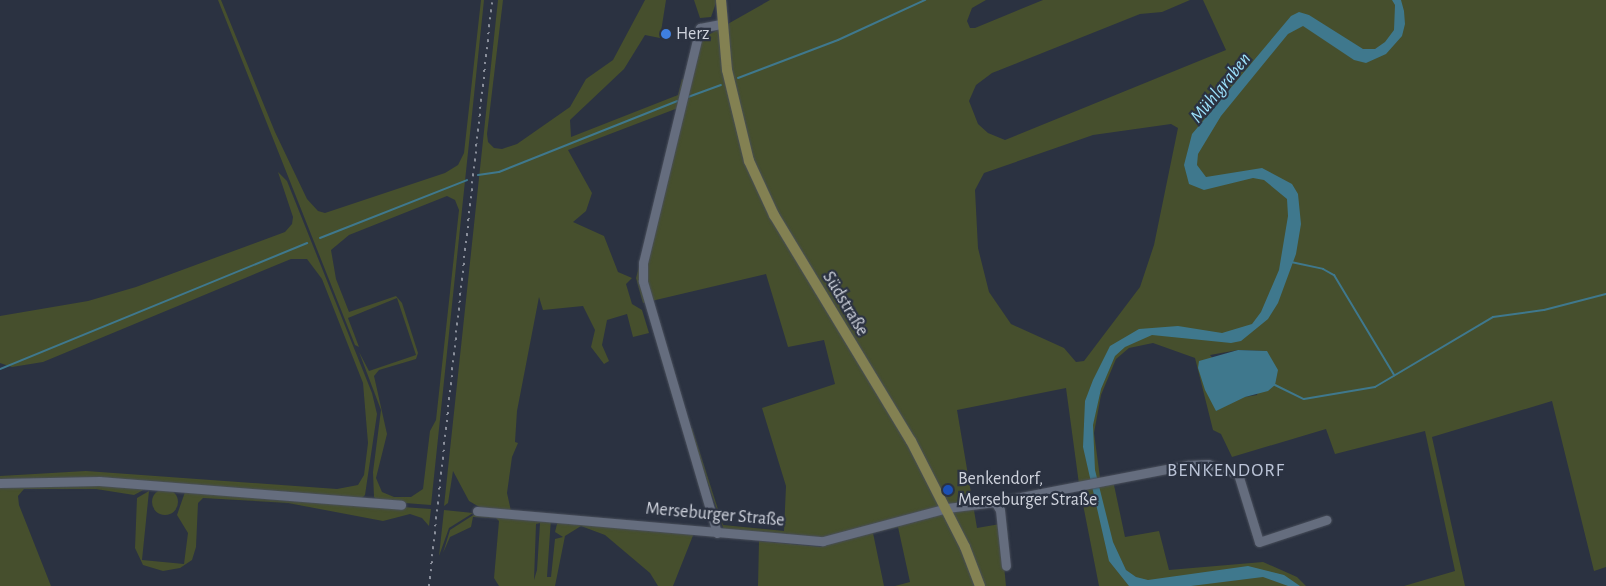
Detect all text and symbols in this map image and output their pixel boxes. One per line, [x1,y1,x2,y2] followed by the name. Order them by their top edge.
[676,23,709,45] place label: Herz
[660,28,672,40] marker: Herz
[1186,48,1256,128] water label: Mühlgraben
[817,268,873,340] street label: Südstraße
[1166,460,1286,482] district label: BENKENDORF
[958,469,1097,512] place label: Benkendorf, Merseburger Straße
[942,484,954,496] marker: Benkendorf, Merseburger Straße
[645,498,785,532] street label: Merseburger Straße

